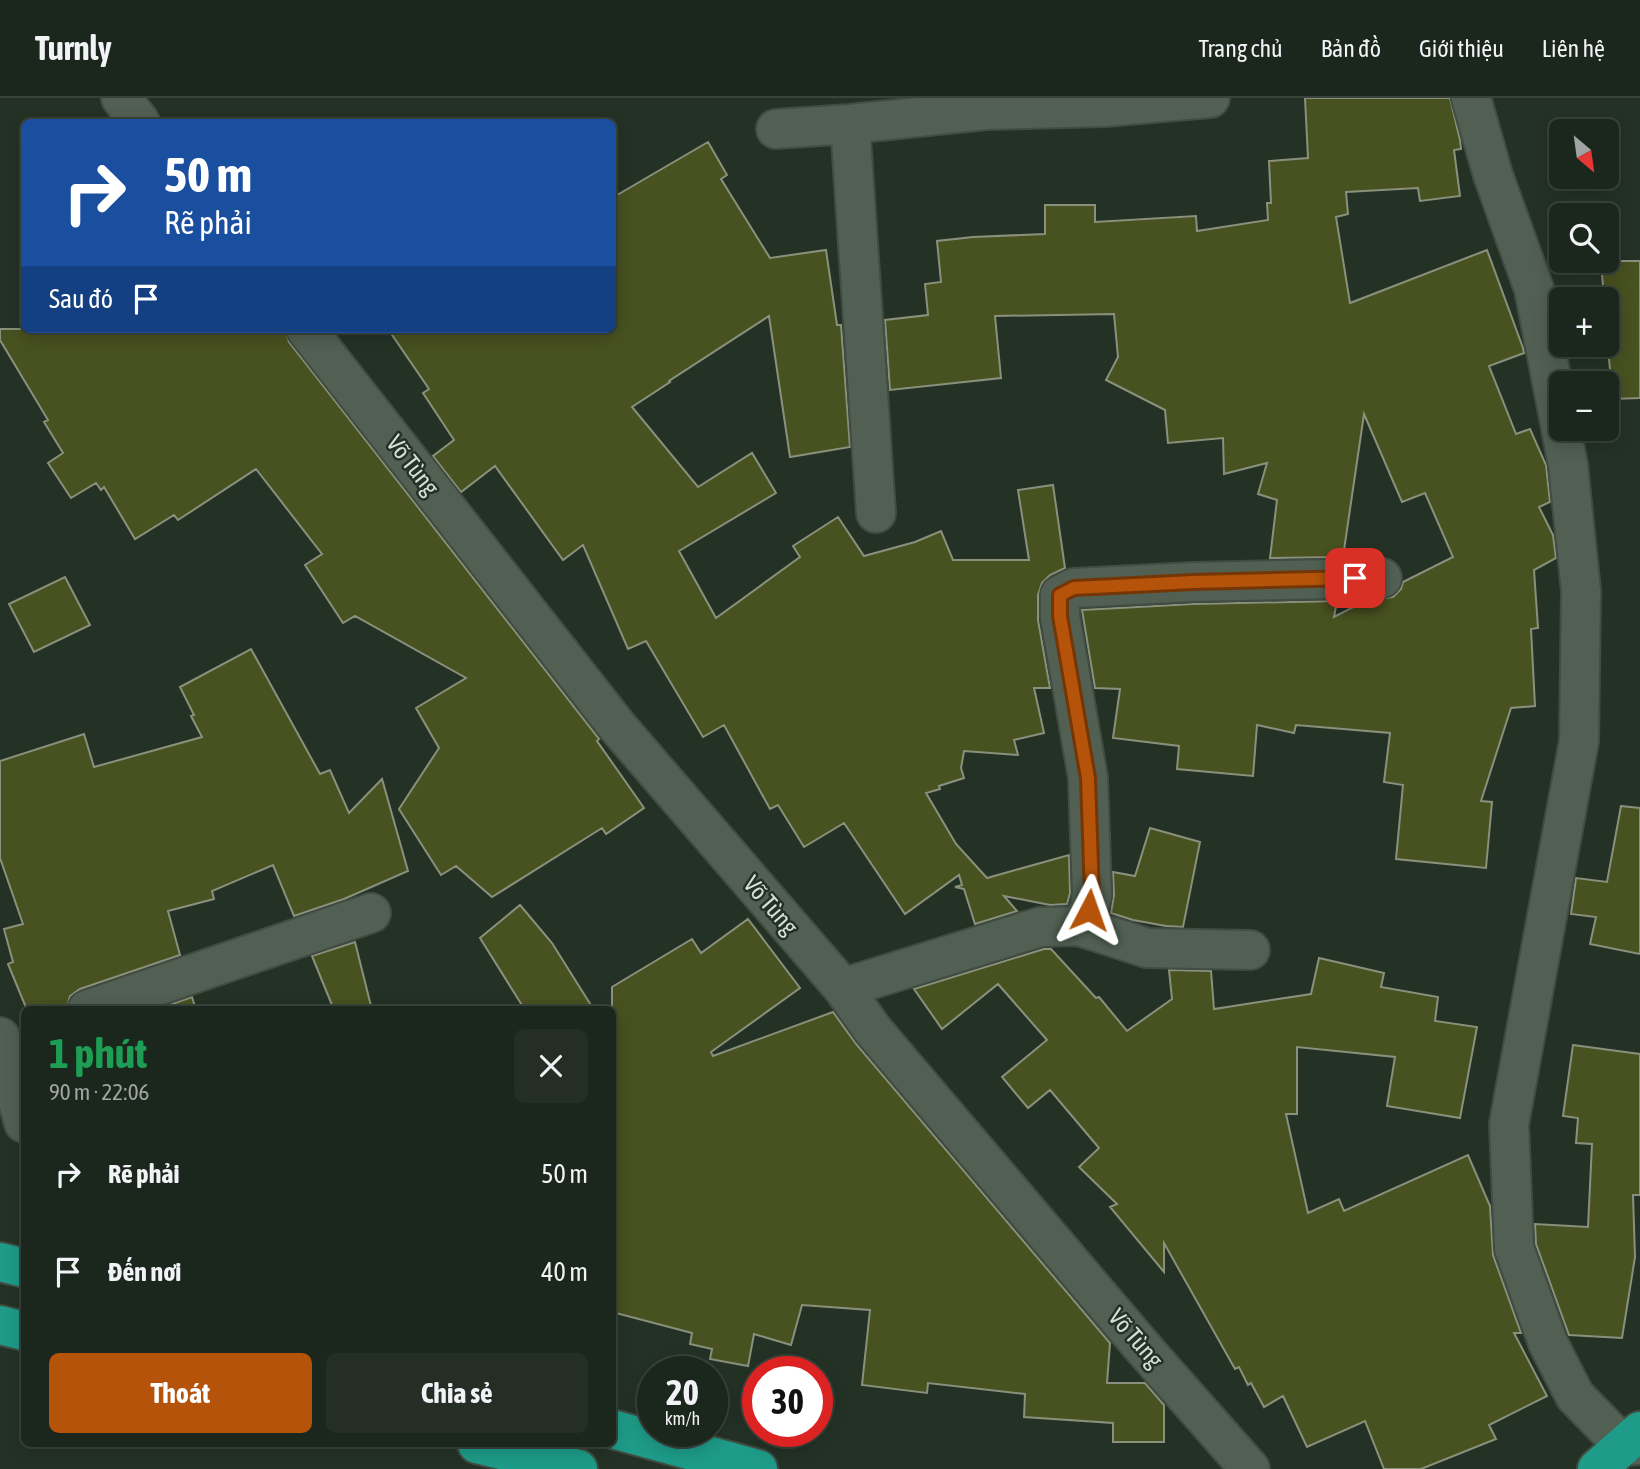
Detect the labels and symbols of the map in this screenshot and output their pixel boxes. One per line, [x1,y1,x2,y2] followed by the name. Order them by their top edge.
[1549,119,1619,189] north arrow
[381,430,445,501] street label: Võ Tùng
[1325,548,1385,608] pin
[738,870,804,940] street label: Võ Tùng
[1052,873,1126,947] position arrow
[1103,1303,1169,1373] street label: Võ Tùng
[742,1356,833,1447] speed limit sign: 30

